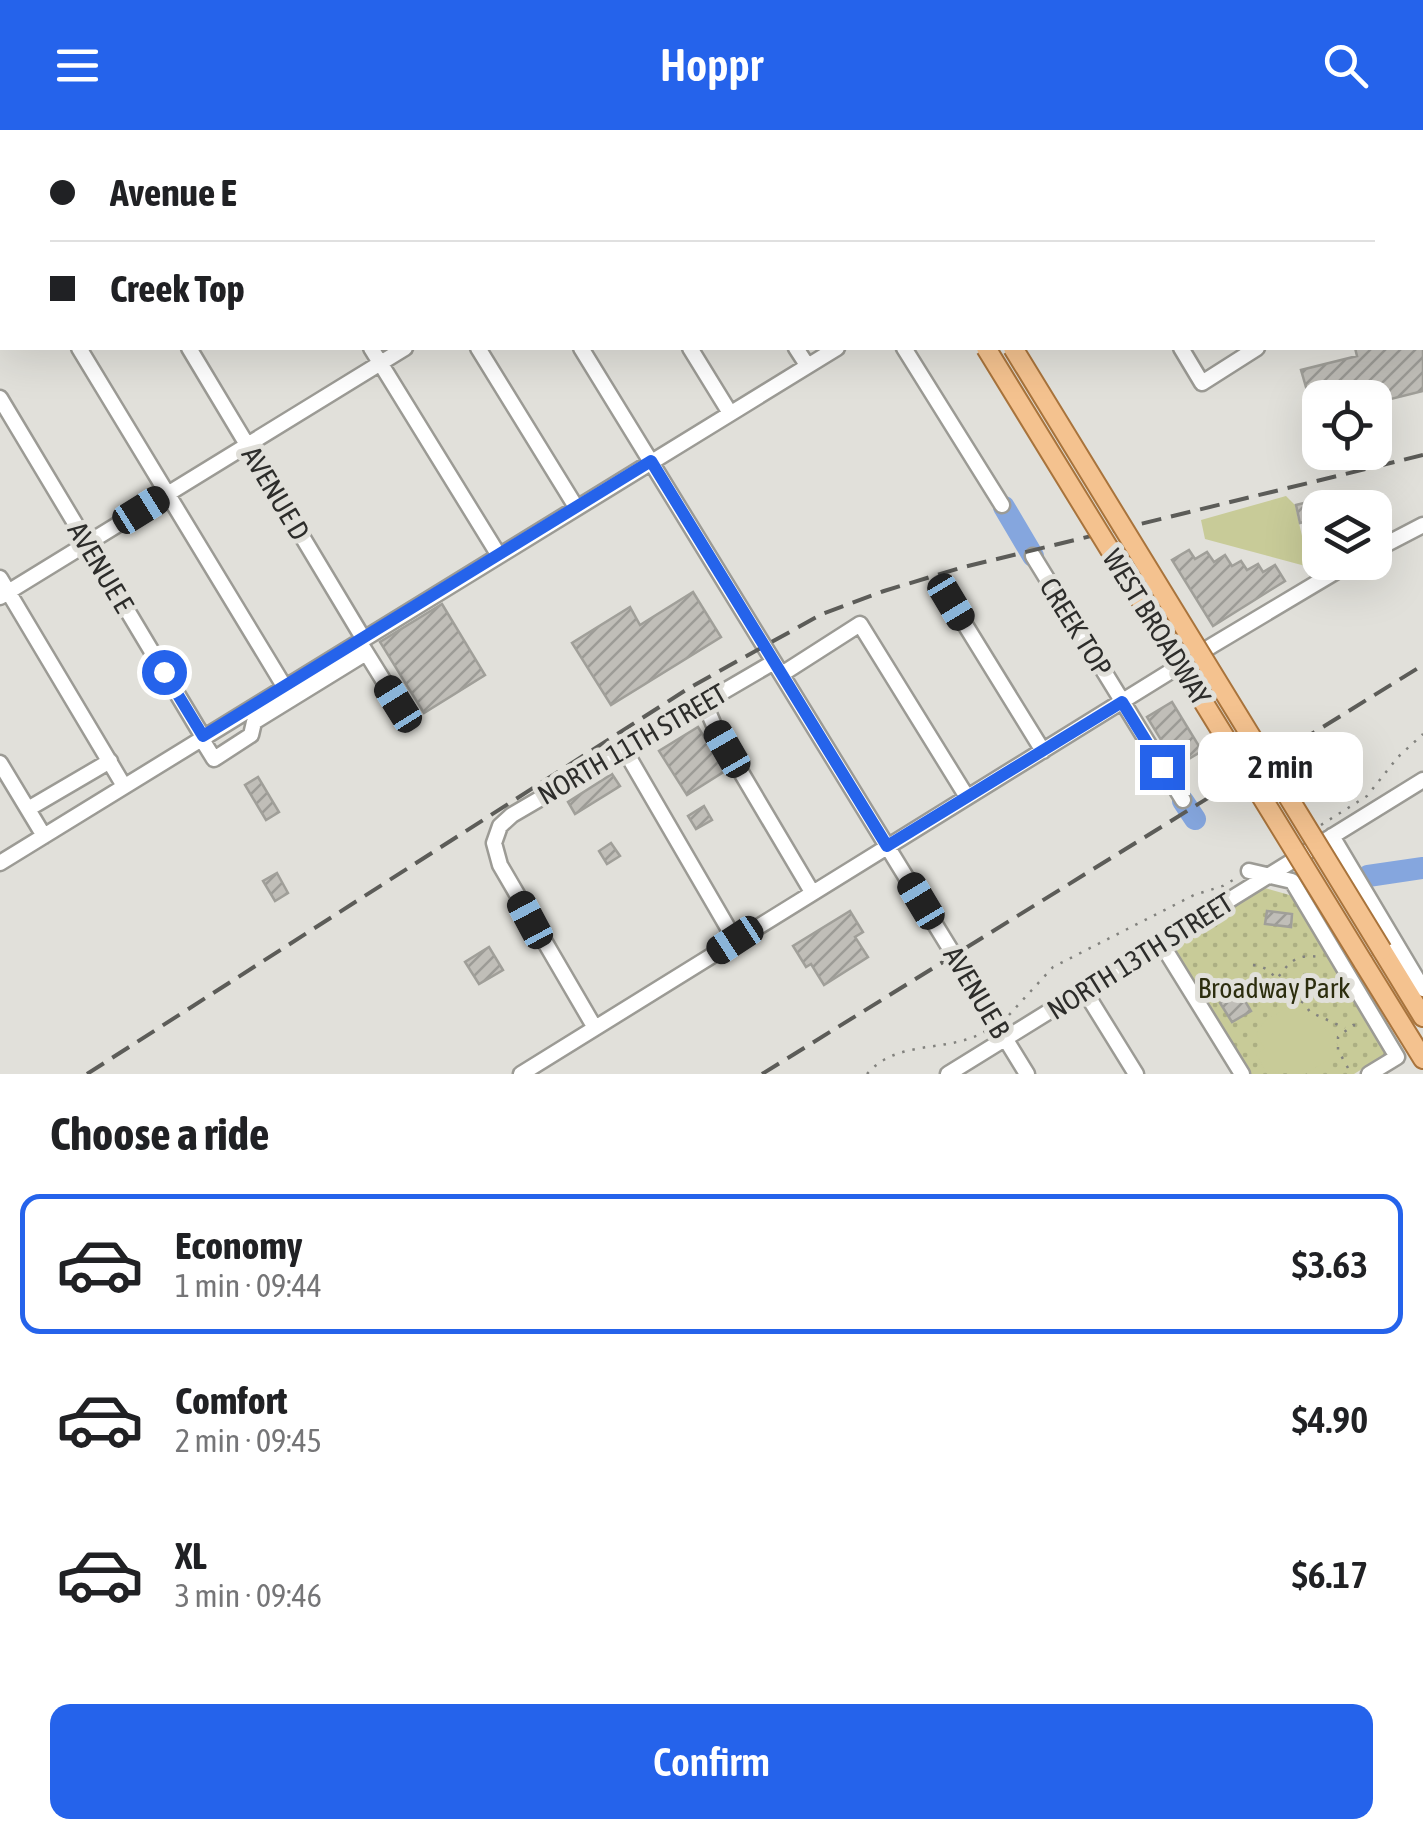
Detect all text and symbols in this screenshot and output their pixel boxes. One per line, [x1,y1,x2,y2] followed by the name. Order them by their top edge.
[50,38,105,93] icon: menu
[1318,38,1373,93] icon: search
[660,39,763,91] text: Hoppr
[110,171,237,214] text: Avenue E
[110,267,245,310] text: Creek Top
[1302,380,1392,580] map controls
[1302,380,1392,470] button: locate
[236,440,316,546] street label: AVENUE D
[108,481,174,539] car
[1302,490,1392,580] button: layers
[62,516,140,618] street label: AVENUE E
[1097,543,1218,711] street label: WEST BROADWAY
[923,569,979,635] car
[1033,572,1119,682] street label: CREEK TOP
[142,650,187,695] route start
[369,671,427,737] car
[532,677,732,811] street label: NORTH 11TH STREET
[699,716,755,782] car
[1197,732,1362,802] callout: 2 min
[1140,745,1185,790] route end
[1248,748,1313,785] text: 2 min
[893,868,949,934] car
[503,886,557,954] car
[1042,886,1238,1026] street label: NORTH 13TH STREET
[702,911,768,969] car
[937,941,1017,1043] street label: AVENUE B
[1198,972,1350,1004] park label: Broadway Park
[50,1108,269,1160] text: Choose a ride
[55,1219,145,1309] icon: car
[175,1224,302,1267] text: Economy
[1292,1243,1368,1286] text: $3.63
[175,1267,322,1304] text: 1 min · 09:44
[55,1374,145,1464] icon: car
[175,1379,287,1422] text: Comfort
[1292,1398,1368,1441] text: $4.90
[175,1422,322,1459] text: 2 min · 09:45
[55,1529,145,1619] icon: car
[175,1534,207,1577] text: XL
[1292,1553,1368,1596] text: $6.17
[175,1577,322,1614] text: 3 min · 09:46
[50,1704,1373,1819] button: Confirm

